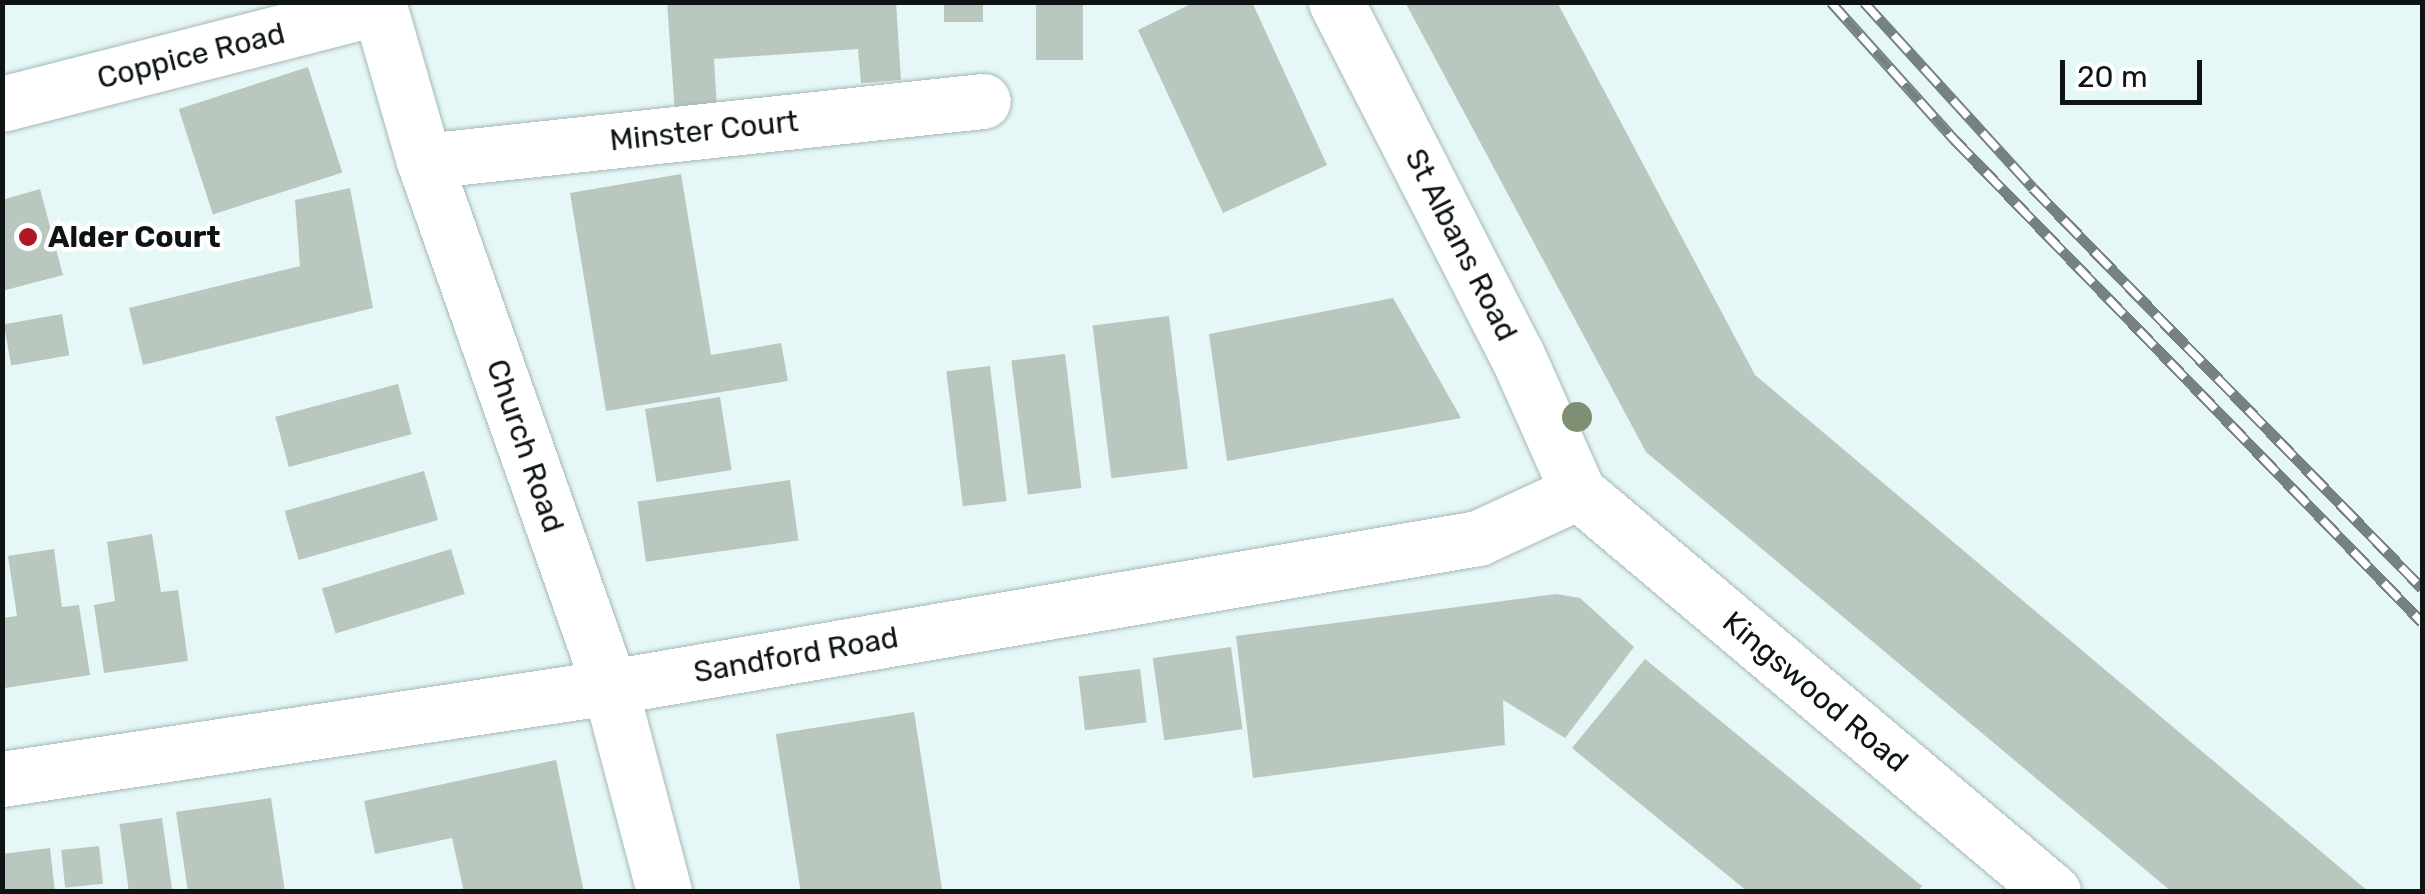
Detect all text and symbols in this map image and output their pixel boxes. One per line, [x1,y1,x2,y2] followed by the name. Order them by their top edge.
[93,15,289,97] street label: Coppice Road
[2065,40,2208,102] scale bar
[2077,59,2148,95] text: 20 m
[608,103,800,159] street label: Minster Court
[1397,143,1525,347] street label: St Albans Road
[48,219,221,255] place label: Alder Court
[17,226,39,248] marker: Alder Court
[479,355,571,537] street label: Church Road
[1715,604,1915,780] street label: Kingswood Road
[691,619,901,691] street label: Sandford Road

